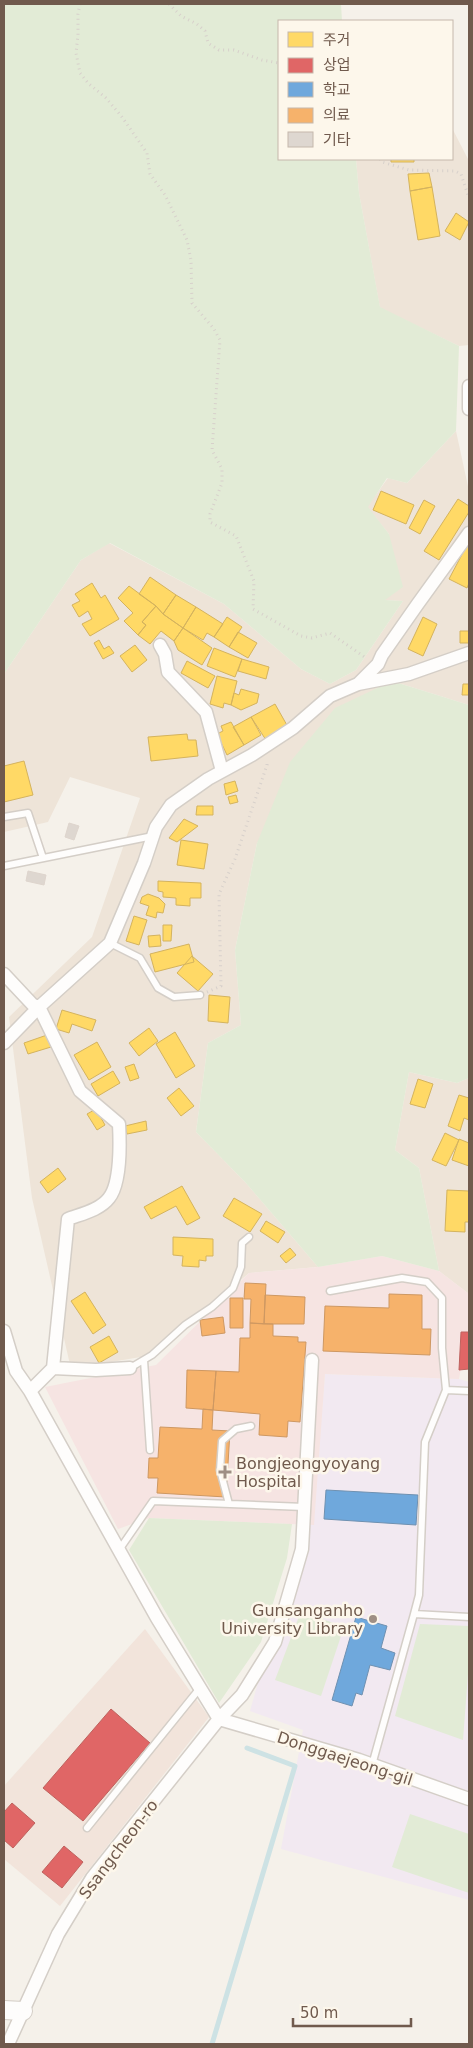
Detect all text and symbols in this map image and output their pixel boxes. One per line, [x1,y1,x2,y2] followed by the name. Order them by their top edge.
[278,20,453,160] legend
[323,31,351,49] text: 주거
[323,56,351,74] text: 상업
[323,81,351,99] text: 학교
[323,106,351,124] text: 의료
[323,131,351,149] text: 기타
[236,1454,380,1491] place label: Bongjeongyoyang Hospital
[218,1465,232,1479] marker: Bongjeongyoyang Hospital
[221,1601,363,1638] place label: Gunsanganho University Library
[367,1613,379,1625] marker: Gunsanganho University Library
[275,1728,415,1789] street label: Donggaejeong-gil
[75,1796,162,1903] street label: Ssangcheon-ro
[293,1996,410,2028] scale bar
[300,2004,338,2022] text: 50 m

